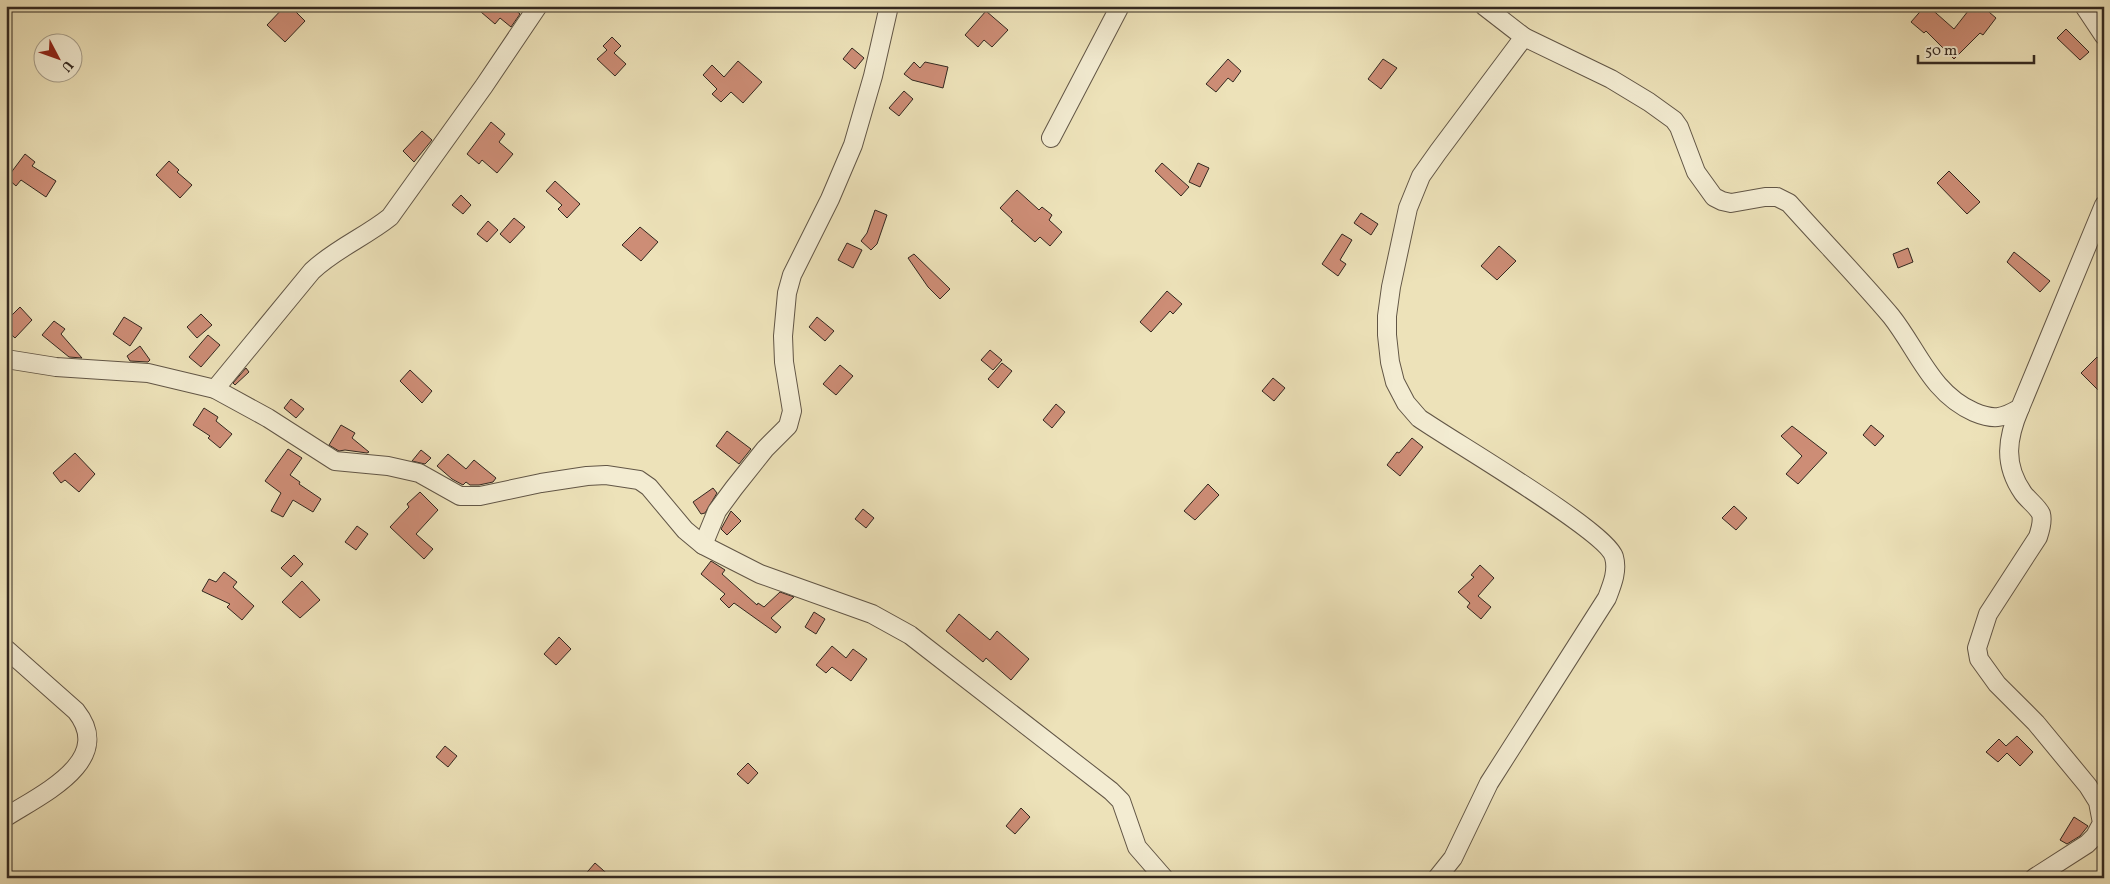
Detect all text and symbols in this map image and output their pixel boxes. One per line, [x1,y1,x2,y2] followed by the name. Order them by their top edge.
[32,32,82,82] north arrow
[1918,32,2034,64] scale bar
[1925,41,1957,62] text: 50 m
[56,56,77,76] text: U

